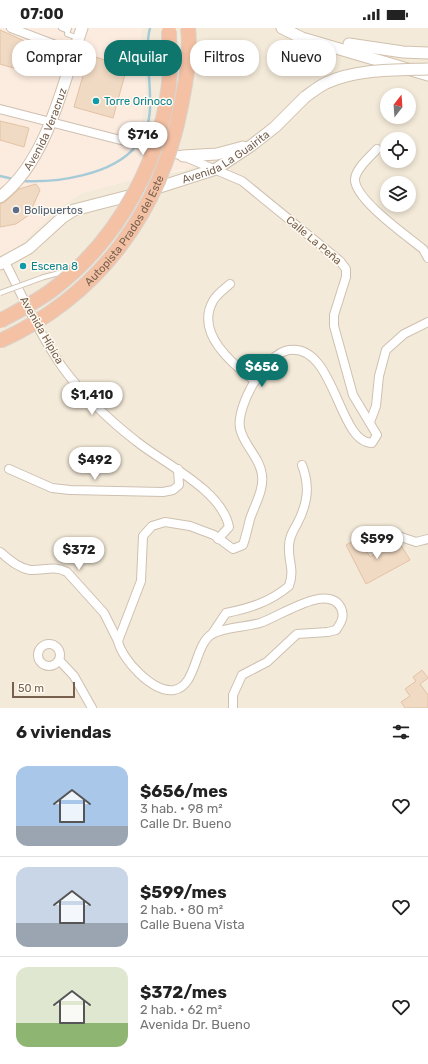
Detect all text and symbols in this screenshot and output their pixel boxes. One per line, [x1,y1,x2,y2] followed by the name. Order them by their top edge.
[20,5,64,23] text: 07:00
[12,40,96,76] chip: Comprar
[104,40,182,76] chip: Alquilar
[190,40,259,76] chip: Filtros
[267,40,336,76] chip: Nuevo
[21,86,70,173] street label: Avenida Veracruz
[380,88,416,124] north arrow
[380,88,416,212] map controls
[104,95,172,108] place label: Torre Orinoco
[91,96,101,106] marker: Torre Orinoco
[119,122,167,156] pin: $716
[127,127,159,142] text: $716
[180,128,272,186] street label: Avenida La Guairita
[380,132,416,168] button: locate
[82,173,167,289] street label: Autopista Prados del Este
[380,176,416,212] button: layers
[24,204,83,217] place label: Bolipuertos
[11,205,21,215] marker: Bolipuertos
[283,213,344,267] street label: Calle La Peña
[31,260,78,273] place label: Escena 8
[18,261,28,271] marker: Escena 8
[17,294,66,366] street label: Avenida Hípica
[238,354,286,388] pin: $656
[245,359,279,374] text: $656
[59,382,125,416] pin: $1,410
[71,387,113,402] text: $1,410
[71,447,119,481] pin: $492
[78,452,112,467] text: $492
[353,526,401,560] pin: $599
[360,531,394,546] text: $599
[55,537,103,571] pin: $372
[62,542,96,557] text: $372
[12,680,75,699] scale bar
[18,682,44,695] text: 50 m
[390,721,412,743] icon: filters
[16,722,111,742] text: 6 viviendas
[140,781,228,801] text: $656/mes
[48,782,96,830] icon: home
[390,795,412,817] icon: heart
[140,801,223,816] text: 3 hab. · 98 m²
[140,816,231,831] text: Calle Dr. Bueno
[140,882,227,902] text: $599/mes
[48,883,96,931] icon: home
[390,896,412,918] icon: heart
[140,902,223,917] text: 2 hab. · 80 m²
[140,917,245,932] text: Calle Buena Vista
[140,982,227,1002] text: $372/mes
[48,983,96,1031] icon: home
[390,996,412,1018] icon: heart
[140,1002,222,1017] text: 2 hab. · 62 m²
[140,1017,250,1032] text: Avenida Dr. Bueno

